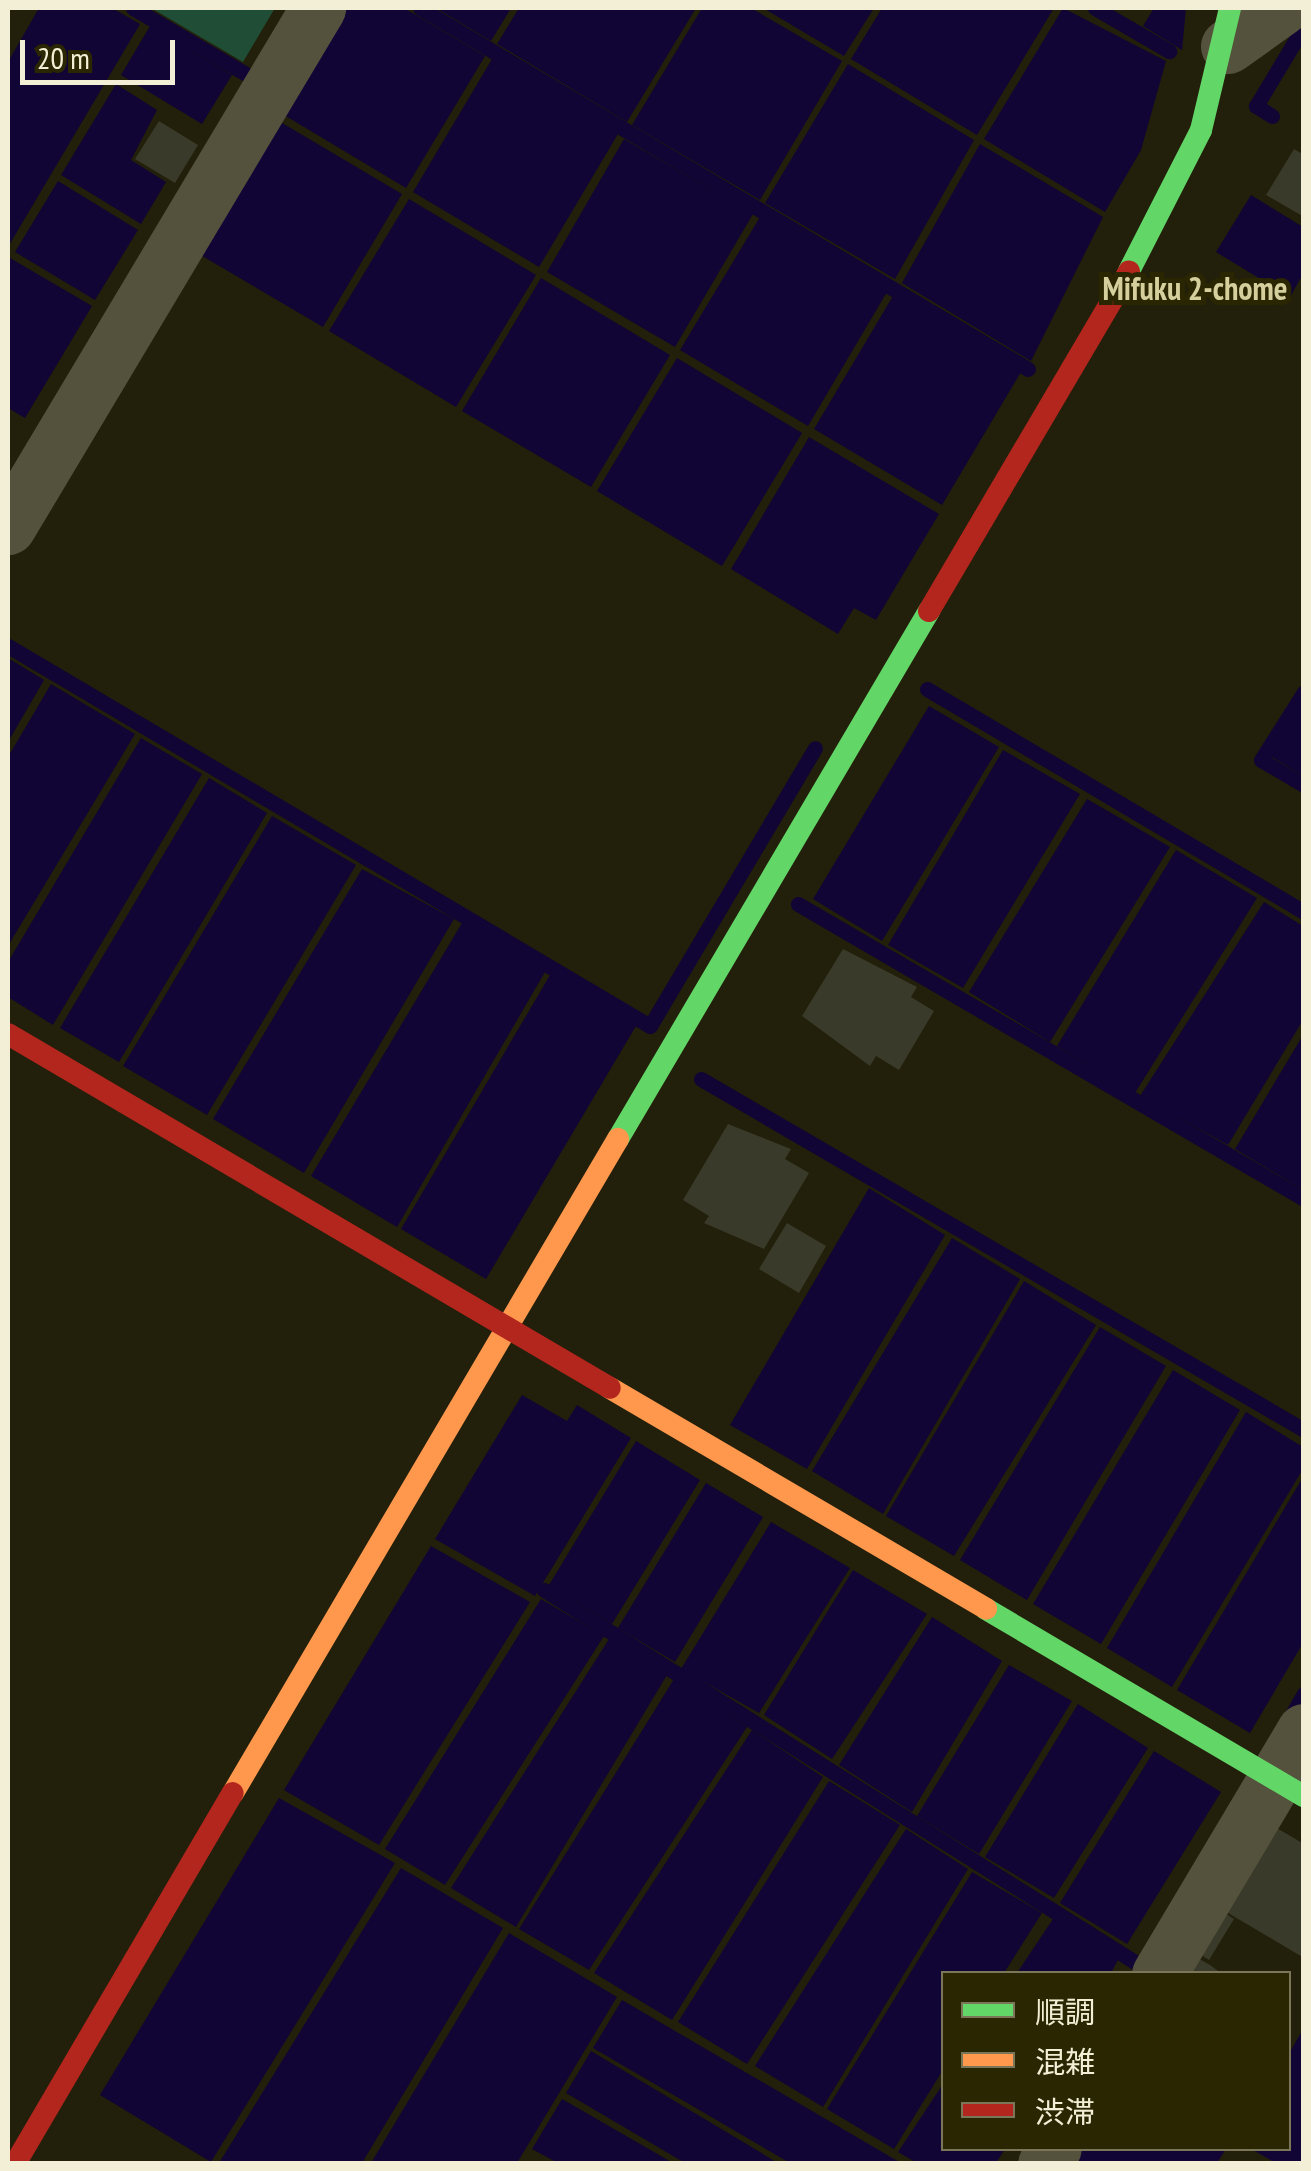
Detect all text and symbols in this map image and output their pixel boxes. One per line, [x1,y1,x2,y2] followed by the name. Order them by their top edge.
[25,20,180,82] scale bar
[37,38,90,77] text: 20 m
[1103,269,1287,307] district label: Mifuku 2-chome
[941,1971,1291,2151] legend
[1035,1992,1095,2031] text: 順調
[1035,2042,1095,2081] text: 混雑
[1035,2092,1095,2131] text: 渋滞

